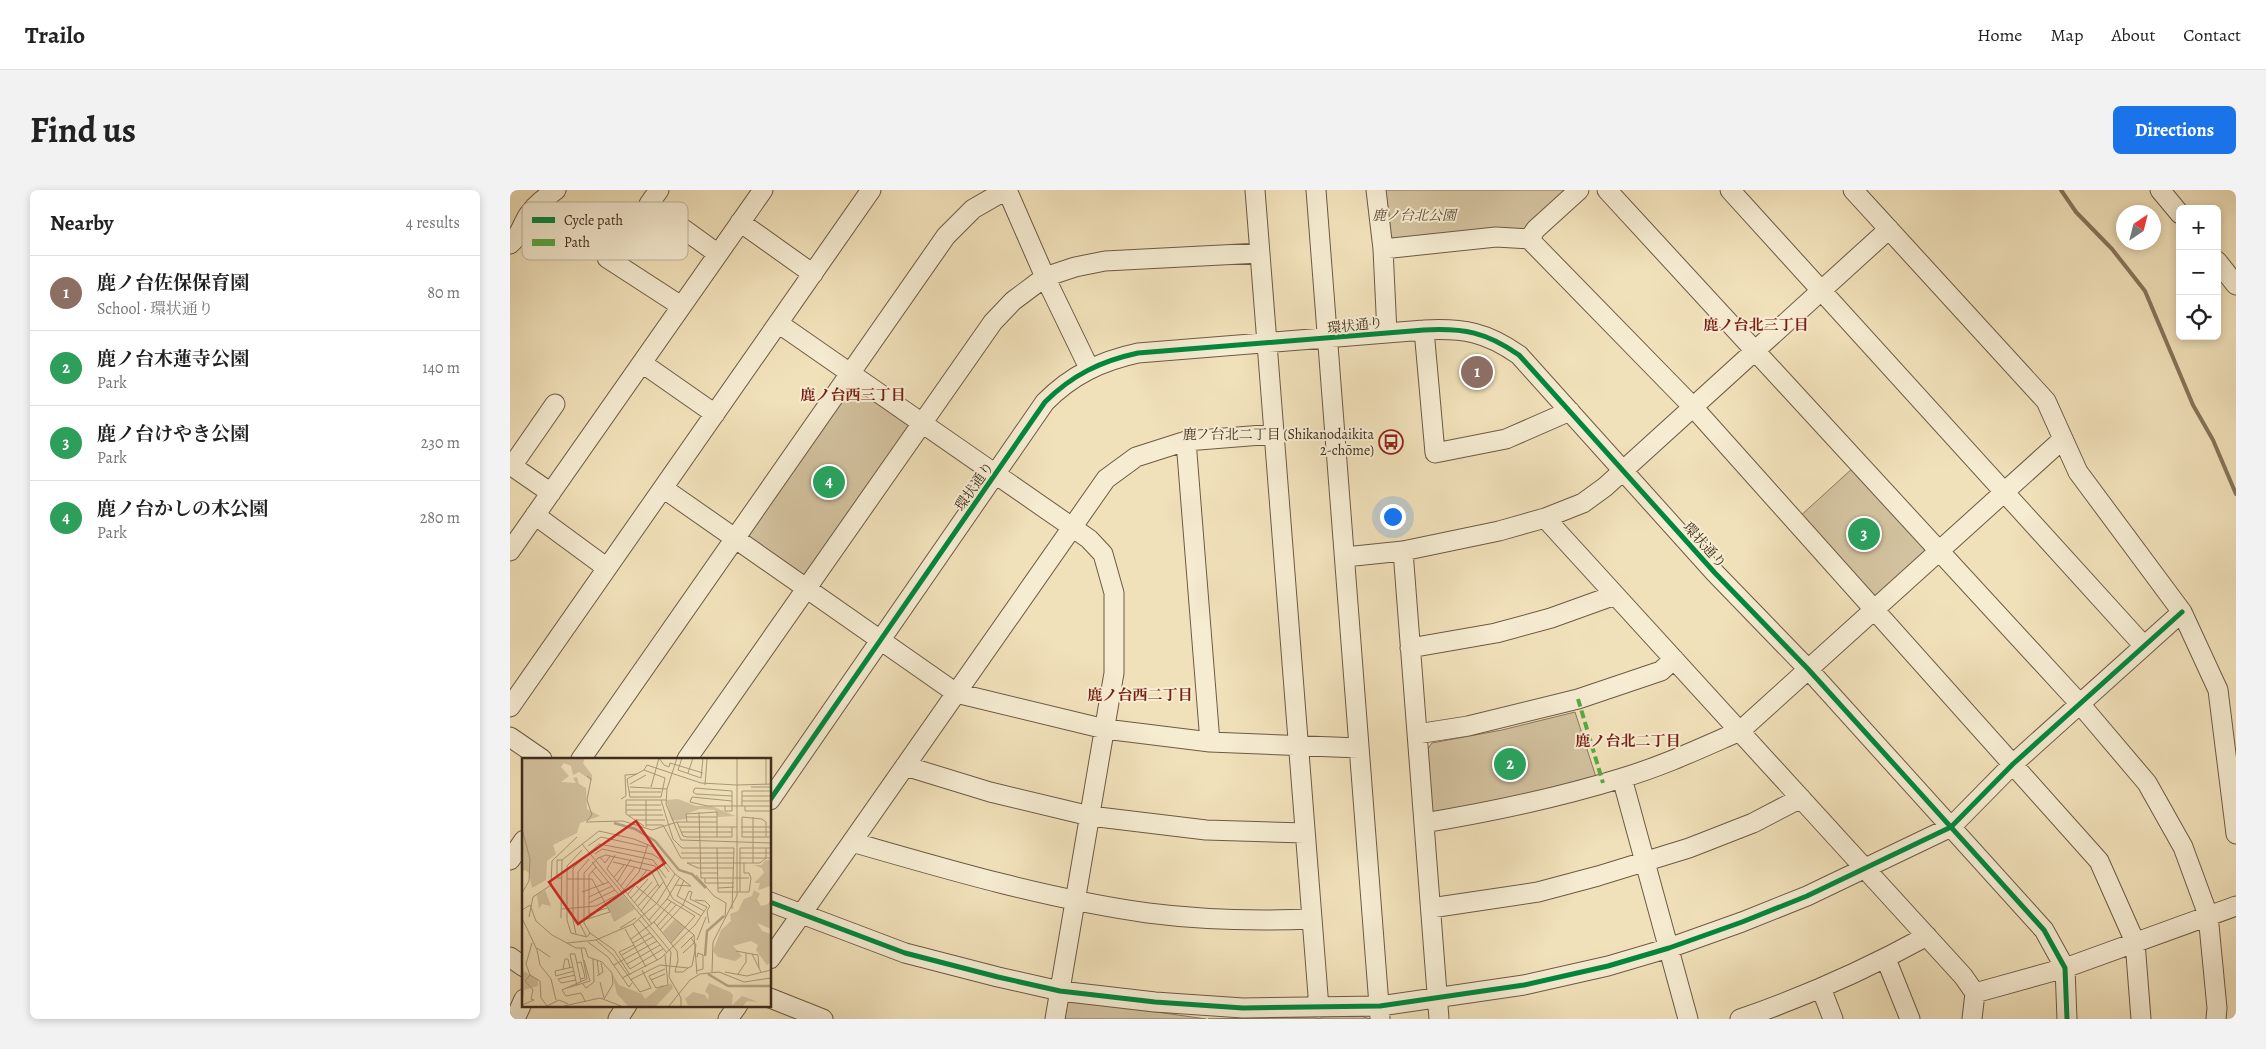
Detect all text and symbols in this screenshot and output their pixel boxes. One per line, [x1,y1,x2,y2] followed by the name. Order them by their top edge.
[25,19,85,51] text: Trailo
[1977,23,2022,47] text: Home
[2050,23,2083,47] text: Map
[2111,23,2155,47] text: About
[2183,23,2241,47] text: Contact
[30,106,136,154] text: Find us
[2113,106,2236,154] button: Directions
[522,202,688,260] legend
[2116,205,2161,250] north arrow
[2176,205,2221,340] map controls
[2176,205,2221,250] button: +
[1372,206,1458,225] park label: 鹿ノ台北公園
[50,209,113,237] text: Nearby
[564,211,624,230] text: Cycle path
[406,212,460,234] text: 4 results
[564,233,591,252] text: Path
[2176,250,2221,295] button: −
[97,270,249,296] text: 鹿ノ台佐保保育園
[63,282,69,304] text: 1
[427,282,460,304] text: 80 m
[2176,295,2221,340] button: locate
[97,298,214,320] text: School · 環状通り
[1326,313,1384,338] street label: 環状通り
[1703,315,1809,335] district label: 鹿ノ台北三丁目
[97,346,249,372] text: 鹿ノ台木蓮寺公園
[1461,353,1493,391] pin: 1
[62,357,70,379] text: 2
[422,357,460,379] text: 140 m
[97,372,127,394] text: Park
[800,385,906,405] district label: 鹿ノ台西三丁目
[97,421,249,447] text: 鹿ノ台けやき公園
[1183,425,1374,460] place label: 鹿ノ台北二丁目 (Shikanodaikita 2-chōme)
[1378,429,1404,455] bus stop icon: 鹿ノ台北二丁目 (Shikanodaikita 2-chōme)
[63,432,69,454] text: 3
[421,432,460,454] text: 230 m
[97,447,127,469] text: Park
[951,458,998,515] street label: 環状通り
[813,463,845,501] pin: 4
[97,496,268,522] text: 鹿ノ台かしの木公園
[1380,504,1406,530] your location
[62,507,70,529] text: 4
[420,507,460,529] text: 280 m
[1848,515,1880,553] pin: 3
[1679,518,1730,572] street label: 環状通り
[97,522,127,544] text: Park
[1087,685,1193,705] district label: 鹿ノ台西二丁目
[1575,731,1681,751] district label: 鹿ノ台北二丁目
[1494,745,1526,783] pin: 2
[522,758,771,1006] inset map

